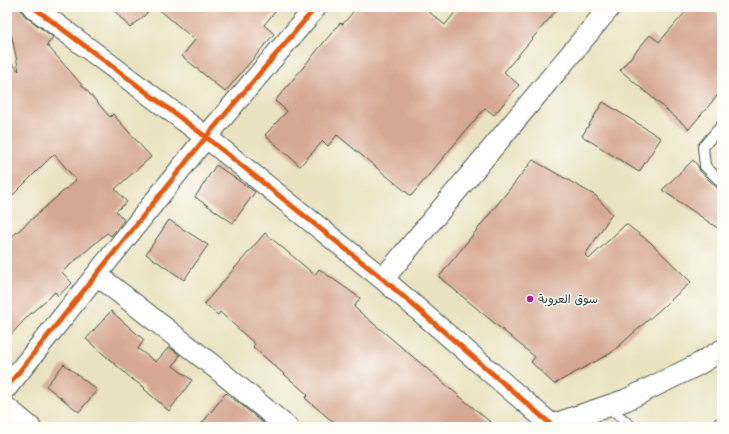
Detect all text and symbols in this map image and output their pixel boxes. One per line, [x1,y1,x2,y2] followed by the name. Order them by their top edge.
[538,289,598,307] place label: سوق العروبة
[525,294,535,304] marker: سوق العروبة

